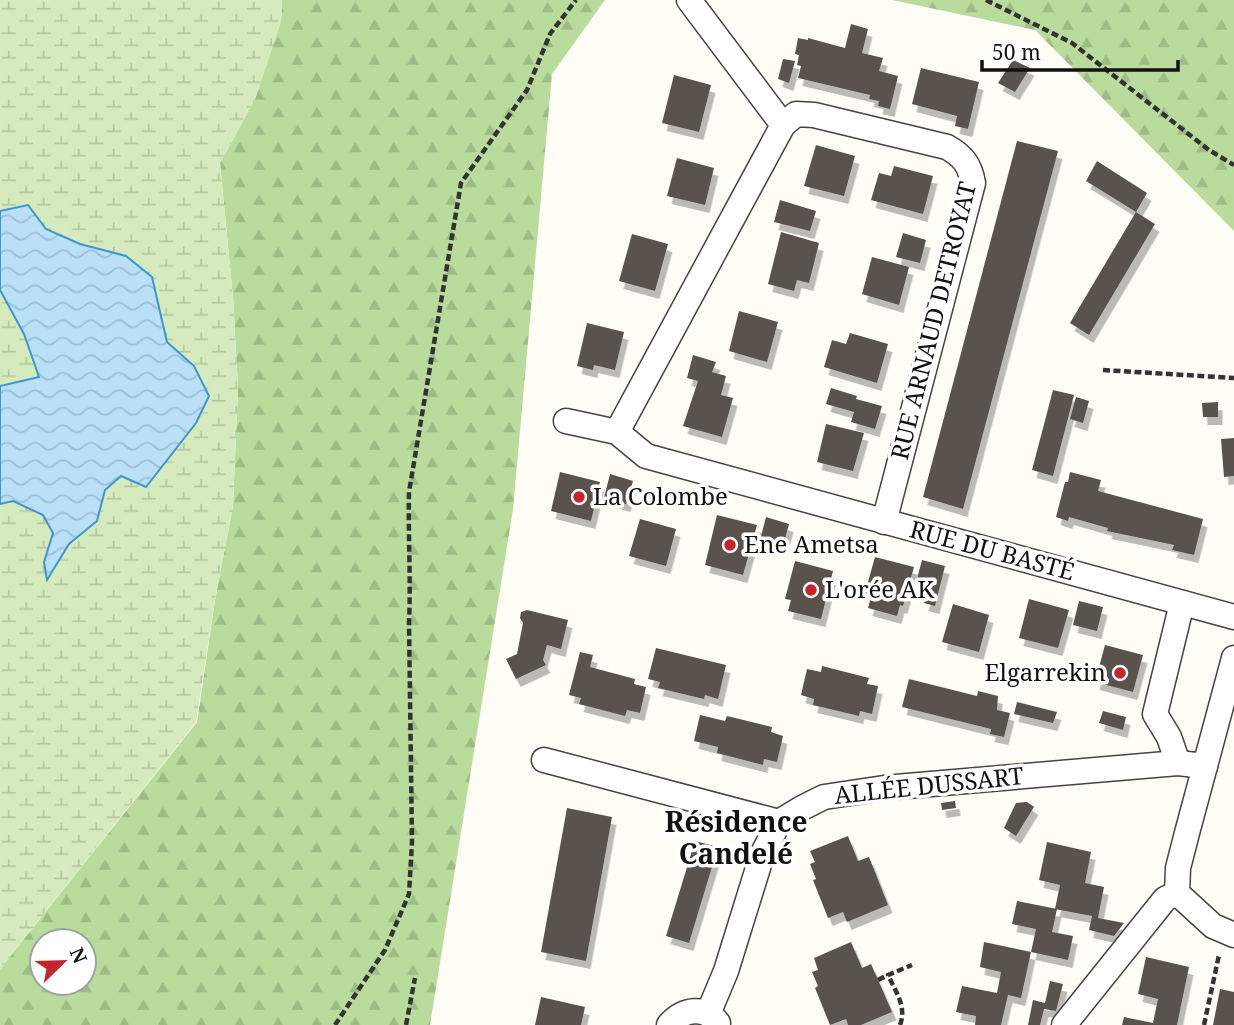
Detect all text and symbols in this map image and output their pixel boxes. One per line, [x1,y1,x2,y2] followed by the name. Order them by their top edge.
[982,28,1178,72] scale bar
[992,38,1041,66] text: 50 m
[882,178,983,463] street label: RUE ARNAUD DETROYAT
[593,479,728,512] place label: La Colombe
[571,489,587,505] marker: La Colombe
[906,512,1078,587] street label: RUE DU BASTÉ
[744,527,879,560] place label: Ene Ametsa
[722,537,738,553] marker: Ene Ametsa
[825,572,935,605] place label: L'orée AK
[803,582,819,598] marker: L'orée AK
[985,655,1106,688] place label: Elgarrekin
[1112,665,1128,681] marker: Elgarrekin
[833,758,1025,811] street label: ALLÉE DUSSART
[665,802,807,872] district label: Résidence Candelé
[28,927,98,997] north arrow
[64,943,94,967] text: N

